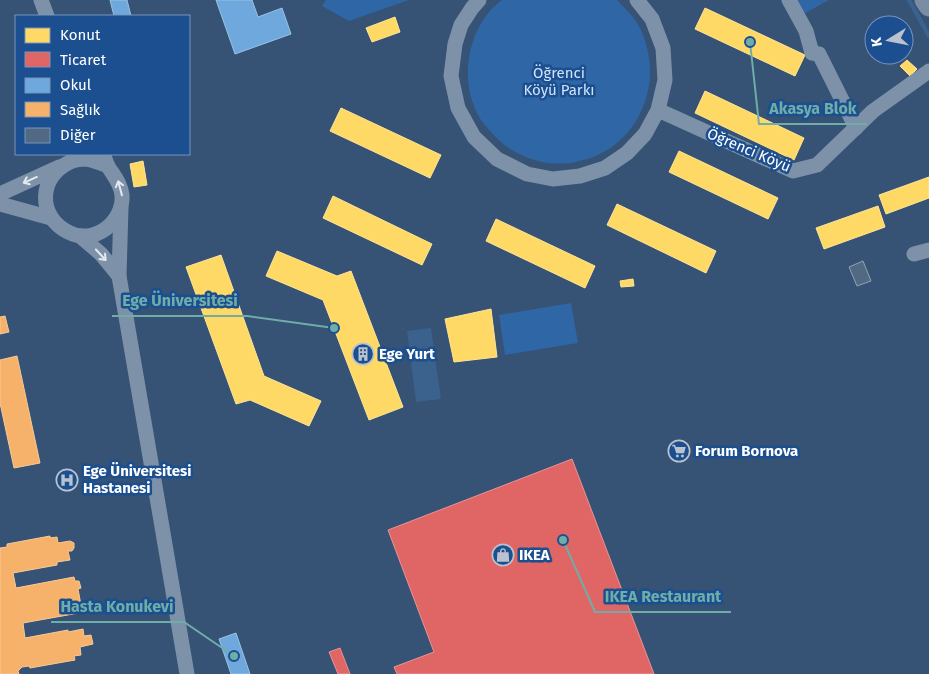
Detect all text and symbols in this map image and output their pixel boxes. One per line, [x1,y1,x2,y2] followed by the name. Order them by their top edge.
[15,15,190,155] legend
[864,15,914,65] north arrow
[60,26,101,44] text: Konut
[867,35,886,48] text: K
[60,51,107,69] text: Ticaret
[523,64,595,99] park label: Öğrenci Köyü Parkı
[60,76,92,94] text: Okul
[759,93,867,124] callout: Akasya Blok
[768,99,857,118] text: Akasya Blok
[60,101,101,119] text: Sağlık
[704,124,794,176] street label: Öğrenci Köyü
[60,126,96,144] text: Diğer
[23,176,38,186] one-way arrow
[114,180,124,196] one-way arrow
[95,249,107,261] one-way arrow
[112,285,247,316] callout: Ege Üniversitesi
[122,290,238,310] text: Ege Üniversitesi
[351,342,375,366] building icon: Ege Yurt
[379,345,435,363] place label: Ege Yurt
[667,439,691,463] supermarket icon: Forum Bornova
[695,442,798,460] place label: Forum Bornova
[83,462,191,497] place label: Ege Üniversitesi Hastanesi
[55,468,79,492] hospital icon: Ege Üniversitesi Hastanesi
[491,543,515,567] shop icon: IKEA
[519,546,551,564] place label: IKEA
[595,581,731,612] callout: IKEA Restaurant
[605,587,722,606] text: IKEA Restaurant
[51,591,184,622] callout: Hasta Konukevi
[60,597,174,616] text: Hasta Konukevi

